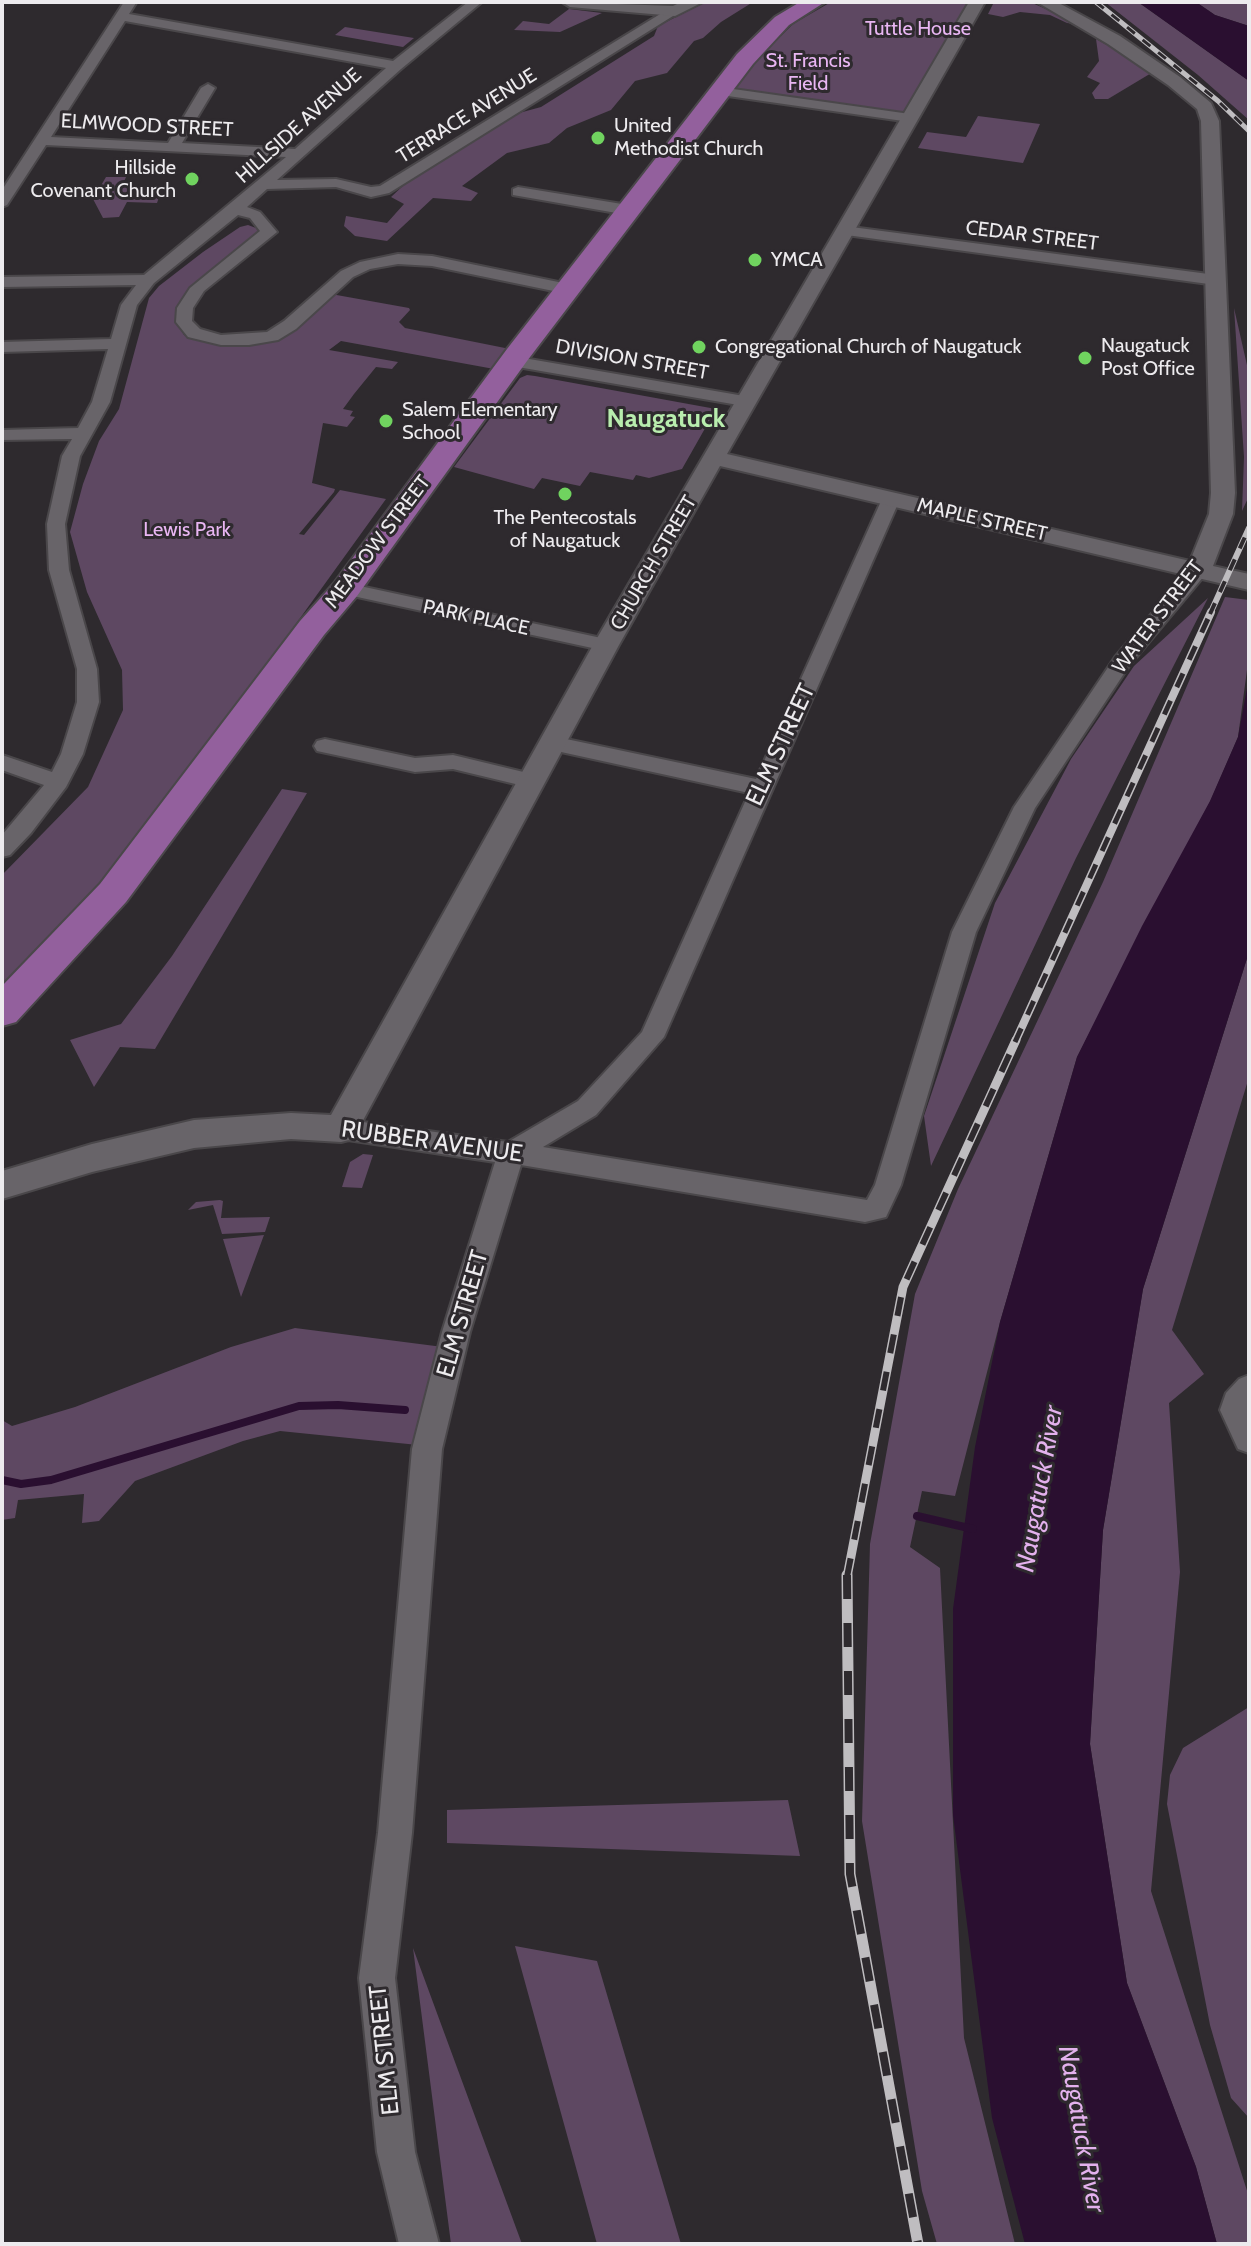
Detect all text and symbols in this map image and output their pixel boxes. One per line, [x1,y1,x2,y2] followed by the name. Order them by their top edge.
[865,17,971,41] park label: Tuttle House
[766,49,850,96] park label: St. Francis Field
[231,63,367,189] street label: HILLSIDE AVENUE
[393,63,541,169] street label: TERRACE AVENUE
[60,109,234,143] street label: ELMWOOD STREET
[614,114,763,161] place label: United Methodist Church
[589,129,607,147] marker: United Methodist Church
[31,156,176,203] place label: Hillside Covenant Church
[183,170,201,188] marker: Hillside Covenant Church
[964,216,1100,256] street label: CEDAR STREET
[771,248,823,272] place label: YMCA
[746,251,764,269] marker: YMCA
[1101,334,1195,381] place label: Naugatuck Post Office
[554,335,710,385] street label: DIVISION STREET
[715,335,1022,359] place label: Congregational Church of Naugatuck
[690,338,708,356] marker: Congregational Church of Naugatuck
[1076,349,1094,367] marker: Naugatuck Post Office
[402,398,558,445] place label: Salem Elementary School
[607,403,725,435] district label: Naugatuck
[377,412,395,430] marker: Salem Elementary School
[320,471,436,613] street label: MEADOW STREET
[556,485,574,503] marker: The Pentecostals of Naugatuck
[606,492,702,634] street label: CHURCH STREET
[915,493,1049,547] street label: MAPLE STREET
[493,506,637,553] place label: The Pentecostals of Naugatuck
[143,518,231,542] park label: Lewis Park
[1108,556,1208,678] street label: WATER STREET
[421,595,531,641] street label: PARK PLACE
[740,680,822,810] street label: ELM STREET
[339,1115,525,1169] street label: RUBBER AVENUE
[431,1247,495,1381] street label: ELM STREET
[1010,1403,1070,1575] water label: Naugatuck River
[364,1983,406,2117] street label: ELM STREET
[1051,2043,1111,2215] water label: Naugatuck River

